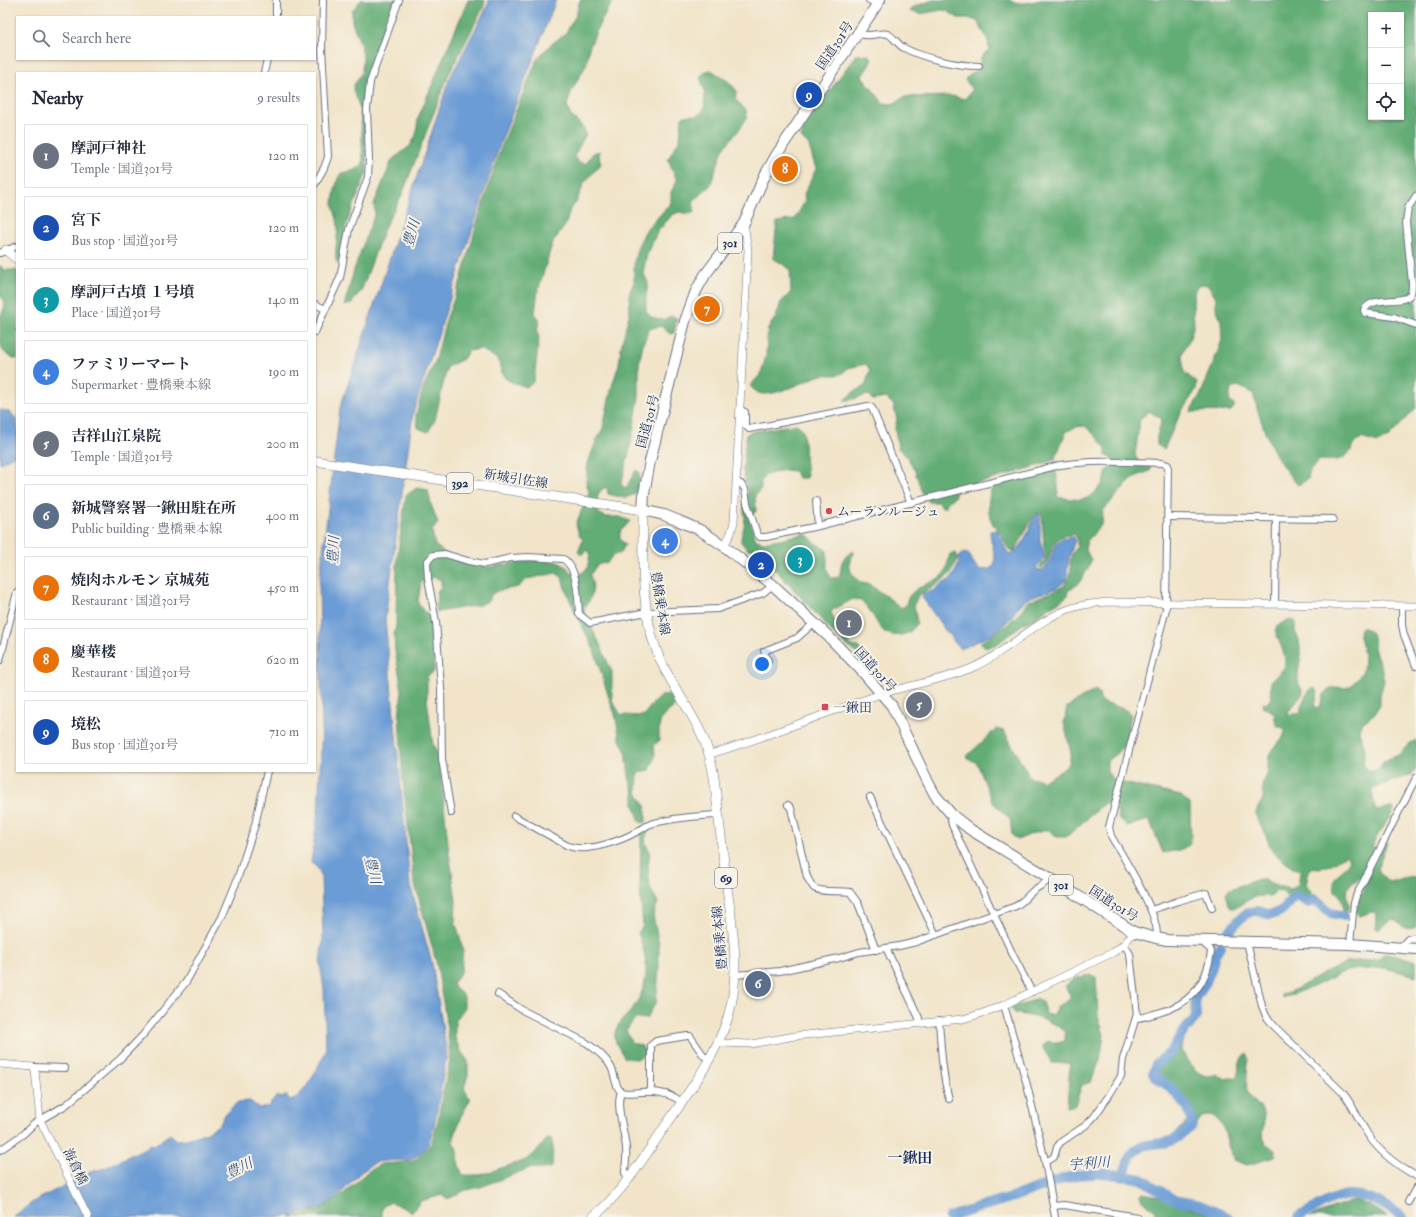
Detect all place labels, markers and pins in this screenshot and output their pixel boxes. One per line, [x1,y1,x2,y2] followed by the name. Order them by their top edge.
[796,80,822,110] pin: 9
[772,154,798,184] pin: 8
[694,294,720,324] pin: 7
[837,504,940,520] place label: ムーランルージュ
[824,506,834,516] marker: ムーランルージュ
[652,526,678,556] pin: 4
[787,545,813,575] pin: 3
[748,550,774,580] pin: 2
[836,608,862,638] pin: 1
[906,690,932,720] pin: 5
[833,700,872,716] place label: 一鍬田
[820,702,830,712] marker: 一鍬田
[745,969,771,999] pin: 6

